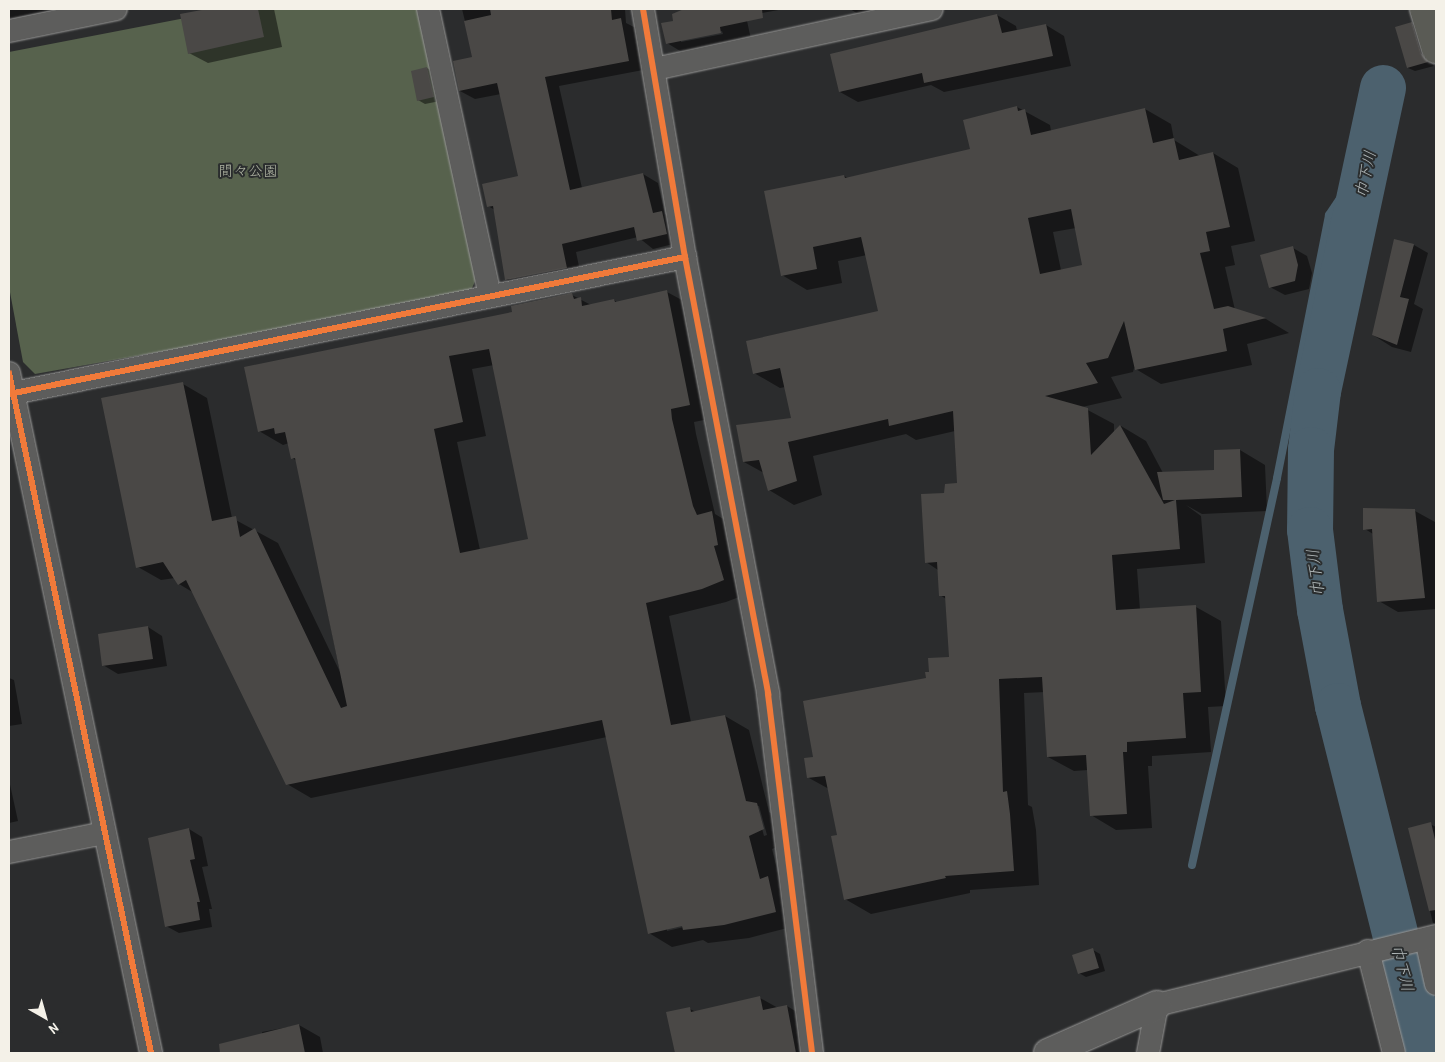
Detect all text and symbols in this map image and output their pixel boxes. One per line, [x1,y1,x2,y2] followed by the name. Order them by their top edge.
[1351,149,1379,199] water label: 巾下川
[218,162,278,180] park label: 間々公園
[1303,548,1327,598] water label: 巾下川
[1388,942,1418,994] water label: 巾下川
[20,992,70,1042] north arrow
[46,1019,63,1039] text: N

